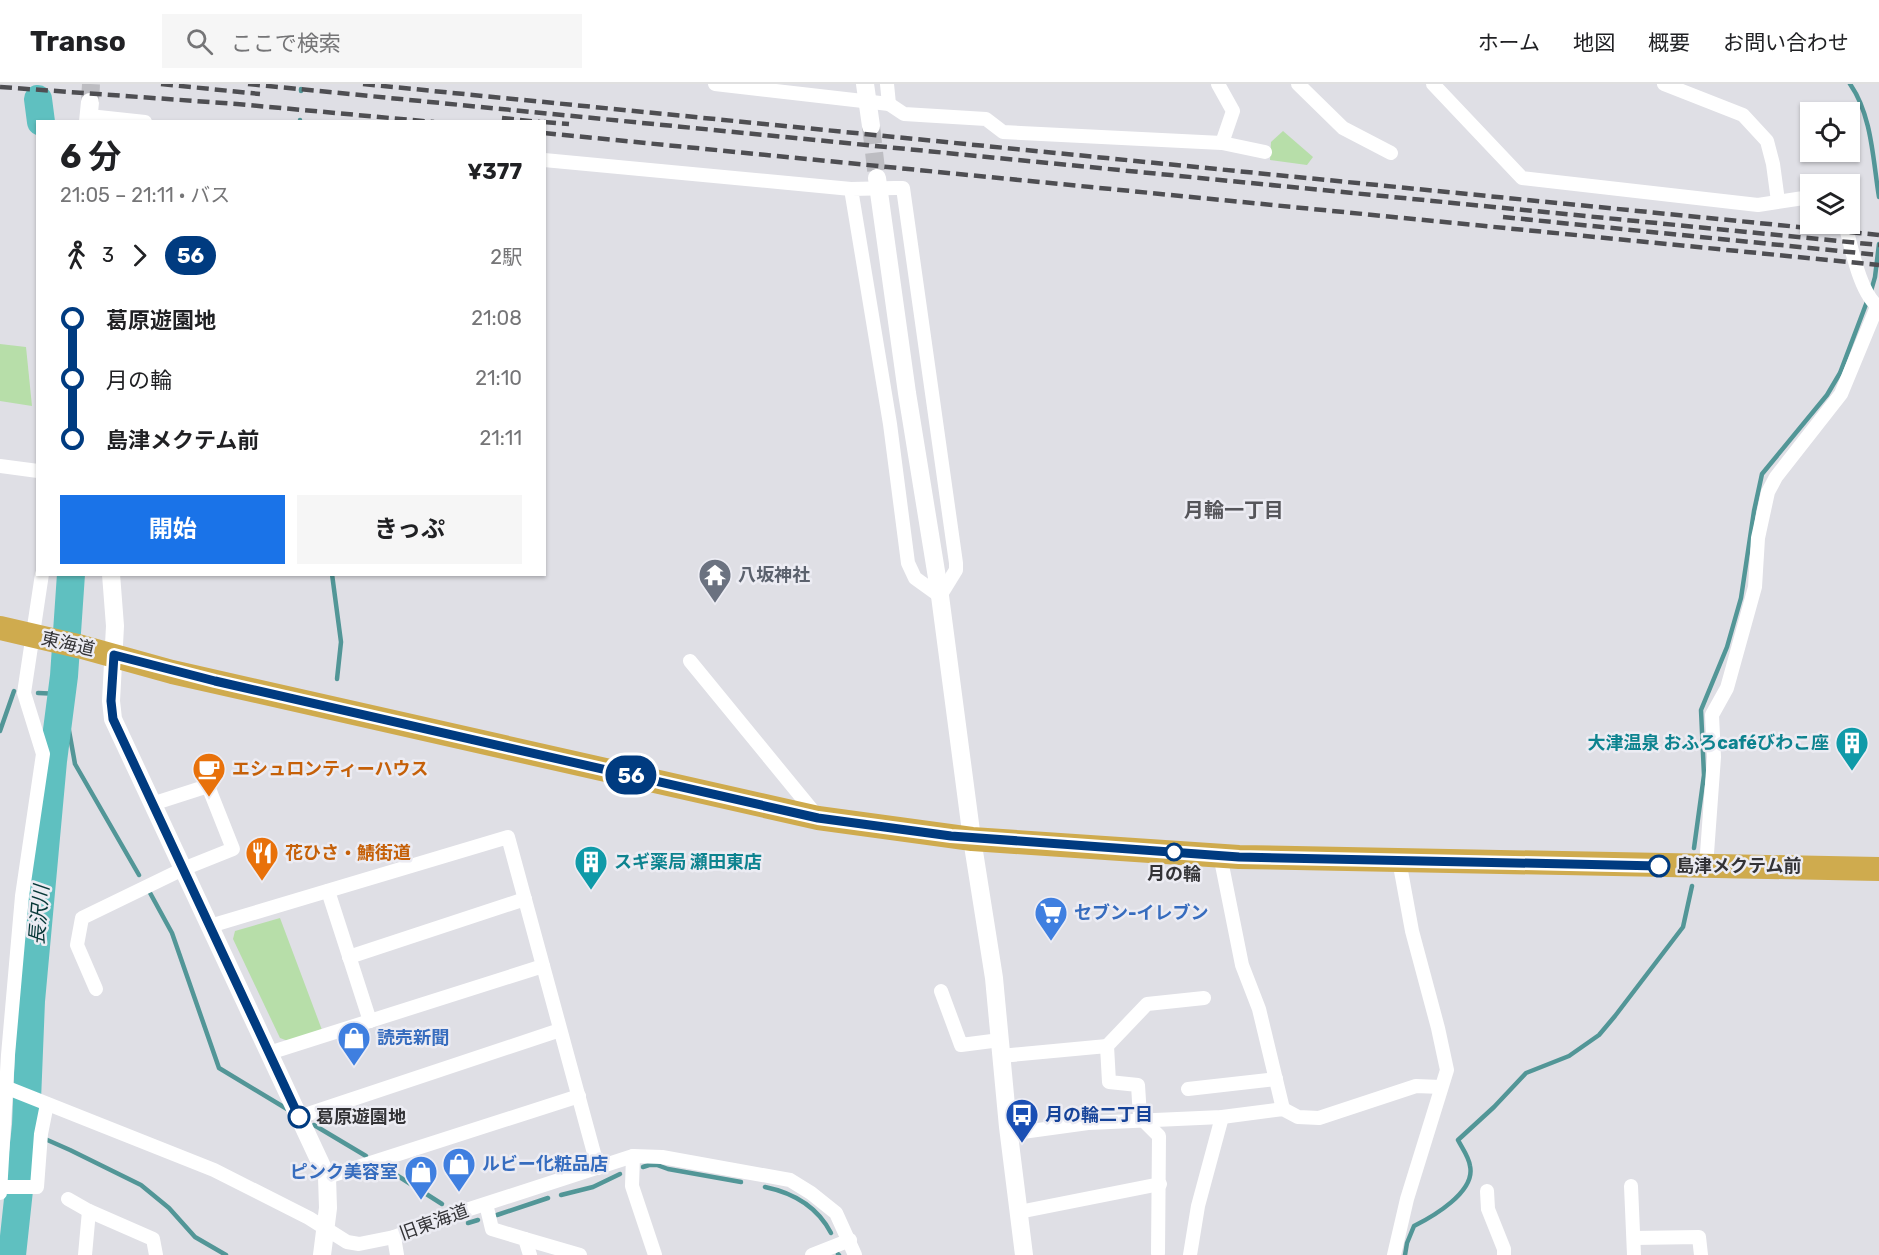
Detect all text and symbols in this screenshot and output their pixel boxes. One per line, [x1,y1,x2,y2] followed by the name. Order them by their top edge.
[162,14,582,68] search box
[30,25,126,58] text: Transo
[183,25,216,58] icon: search
[231,30,341,57] text: ここで検索
[1478,30,1540,55] text: ホーム
[1573,30,1615,55] text: 地図
[1648,30,1690,55] text: 概要
[1723,30,1849,55] text: お問い合わせ
[1800,102,1860,234] map controls
[1800,102,1860,162] button: locate
[60,137,122,176] text: 6 分
[467,158,522,185] text: ¥377
[1800,174,1860,234] button: layers
[60,183,230,207] text: 21:05 – 21:11 · バス
[60,239,93,272] icon: walk
[123,239,156,272] icon: forward
[102,243,114,267] text: 3
[177,243,204,268] text: 56
[490,245,522,269] text: 2駅
[471,306,522,330] text: 21:08
[106,307,216,334] text: 葛原遊園地
[475,366,522,390] text: 21:10
[106,367,172,394] text: 月の輪
[479,426,522,450] text: 21:11
[106,427,259,454] text: 島津メクテム前
[60,495,285,564] button: 開始
[297,495,522,564] button: きっぷ
[1184,498,1284,522] district label: 月輪一丁目
[697,557,733,604] temple icon: 八坂神社
[738,564,810,586] place label: 八坂神社
[39,627,97,661] street label: 東海道
[1834,725,1870,772] building icon: 大津温泉 おふろcaféびわこ座
[1587,732,1829,754] place label: 大津温泉 おふろcaféびわこ座
[191,751,227,798] cafe icon: エシュロンティーハウス
[604,756,658,794] line badge: 56
[232,758,429,780] place label: エシュロンティーハウス
[617,763,645,788] text: 56
[244,835,280,882] restaurant icon: 花ひさ・鯖街道
[285,842,411,864] place label: 花ひさ・鯖街道
[1165,843,1183,861] marker: 月の輪
[573,844,609,891] building icon: スギ薬局 瀬田東店
[614,851,762,873] place label: スギ薬局 瀬田東店
[1648,855,1670,877] marker: 島津メクテム前
[1676,855,1801,877] place label: 島津メクテム前
[1147,863,1201,885] place label: 月の輪
[24,882,54,946] water label: 長沢川
[1033,895,1069,942] supermarket icon: セブン-イレブン
[1074,902,1209,924] place label: セブン-イレブン
[336,1020,372,1067] shop icon: 読売新聞
[377,1027,449,1049] place label: 読売新聞
[1004,1097,1040,1144] bus stop icon: 月の輪二丁目
[1045,1104,1153,1126] place label: 月の輪二丁目
[288,1106,310,1128] marker: 葛原遊園地
[316,1106,406,1128] place label: 葛原遊園地
[441,1146,477,1193] shop icon: ルビー化粧品店
[482,1153,608,1175] place label: ルビー化粧品店
[403,1154,439,1201] shop icon: ピンク美容室
[290,1161,398,1183] place label: ピンク美容室
[396,1199,472,1245] street label: 旧東海道

